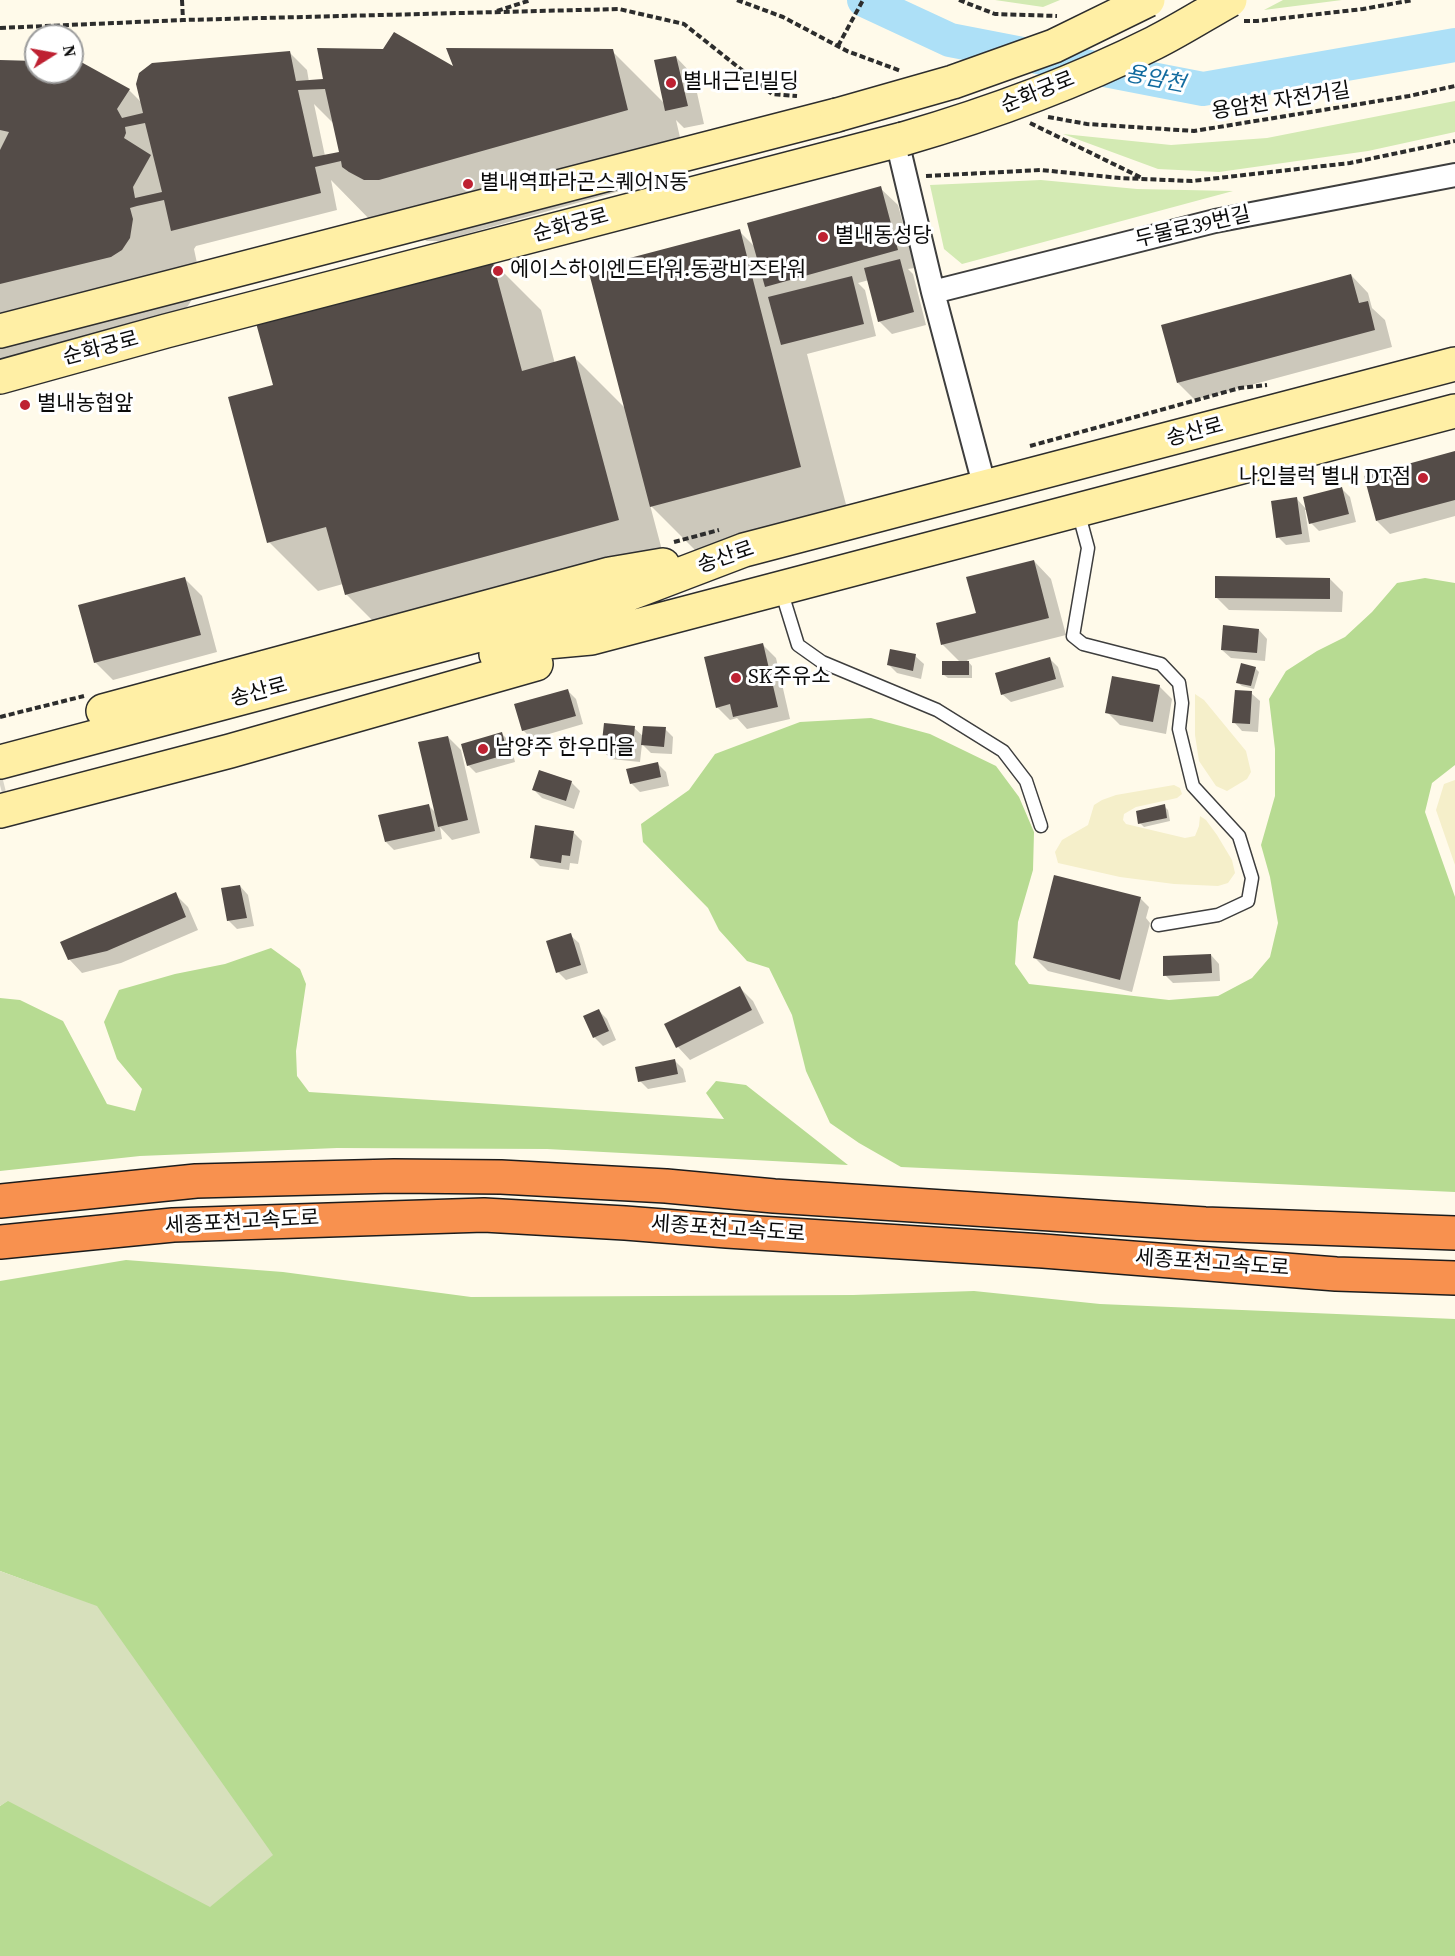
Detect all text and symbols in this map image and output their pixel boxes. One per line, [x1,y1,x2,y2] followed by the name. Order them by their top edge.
[24,24,84,84] north arrow
[58,43,82,59] text: N
[1123,61,1187,99] water label: 용암천
[997,67,1079,119] street label: 순화궁로
[683,70,799,96] place label: 별내근린빌딩
[664,76,678,90] marker: 별내근린빌딩
[1210,79,1352,125] street label: 용암천 자전거길
[480,171,689,197] place label: 별내역파라곤스퀘어N동
[461,177,475,191] marker: 별내역파라곤스퀘어N동
[1133,202,1253,254] street label: 두물로39번길
[530,204,612,248] street label: 순화궁로
[835,224,932,250] place label: 별내동성당
[816,230,830,244] marker: 별내동성당
[510,258,806,284] place label: 에이스하이엔드타워.동광비즈타워
[491,264,505,278] marker: 에이스하이엔드타워.동광비즈타워
[60,327,142,371] street label: 순화궁로
[37,392,134,418] place label: 별내농협앞
[18,398,32,412] marker: 별내농협앞
[1164,413,1226,453] street label: 송산로
[1239,465,1411,491] place label: 나인블럭 별내 DT점
[1416,471,1430,485] marker: 나인블럭 별내 DT점
[694,537,758,579] street label: 송산로
[748,665,831,691] place label: SK주유소
[729,671,743,685] marker: SK주유소
[228,673,290,713] street label: 송산로
[495,736,635,762] place label: 남양주 한우마을
[476,742,490,756] marker: 남양주 한우마을
[164,1206,320,1240] street label: 세종포천고속도로
[650,1212,806,1248] street label: 세종포천고속도로
[1134,1246,1290,1282] street label: 세종포천고속도로

